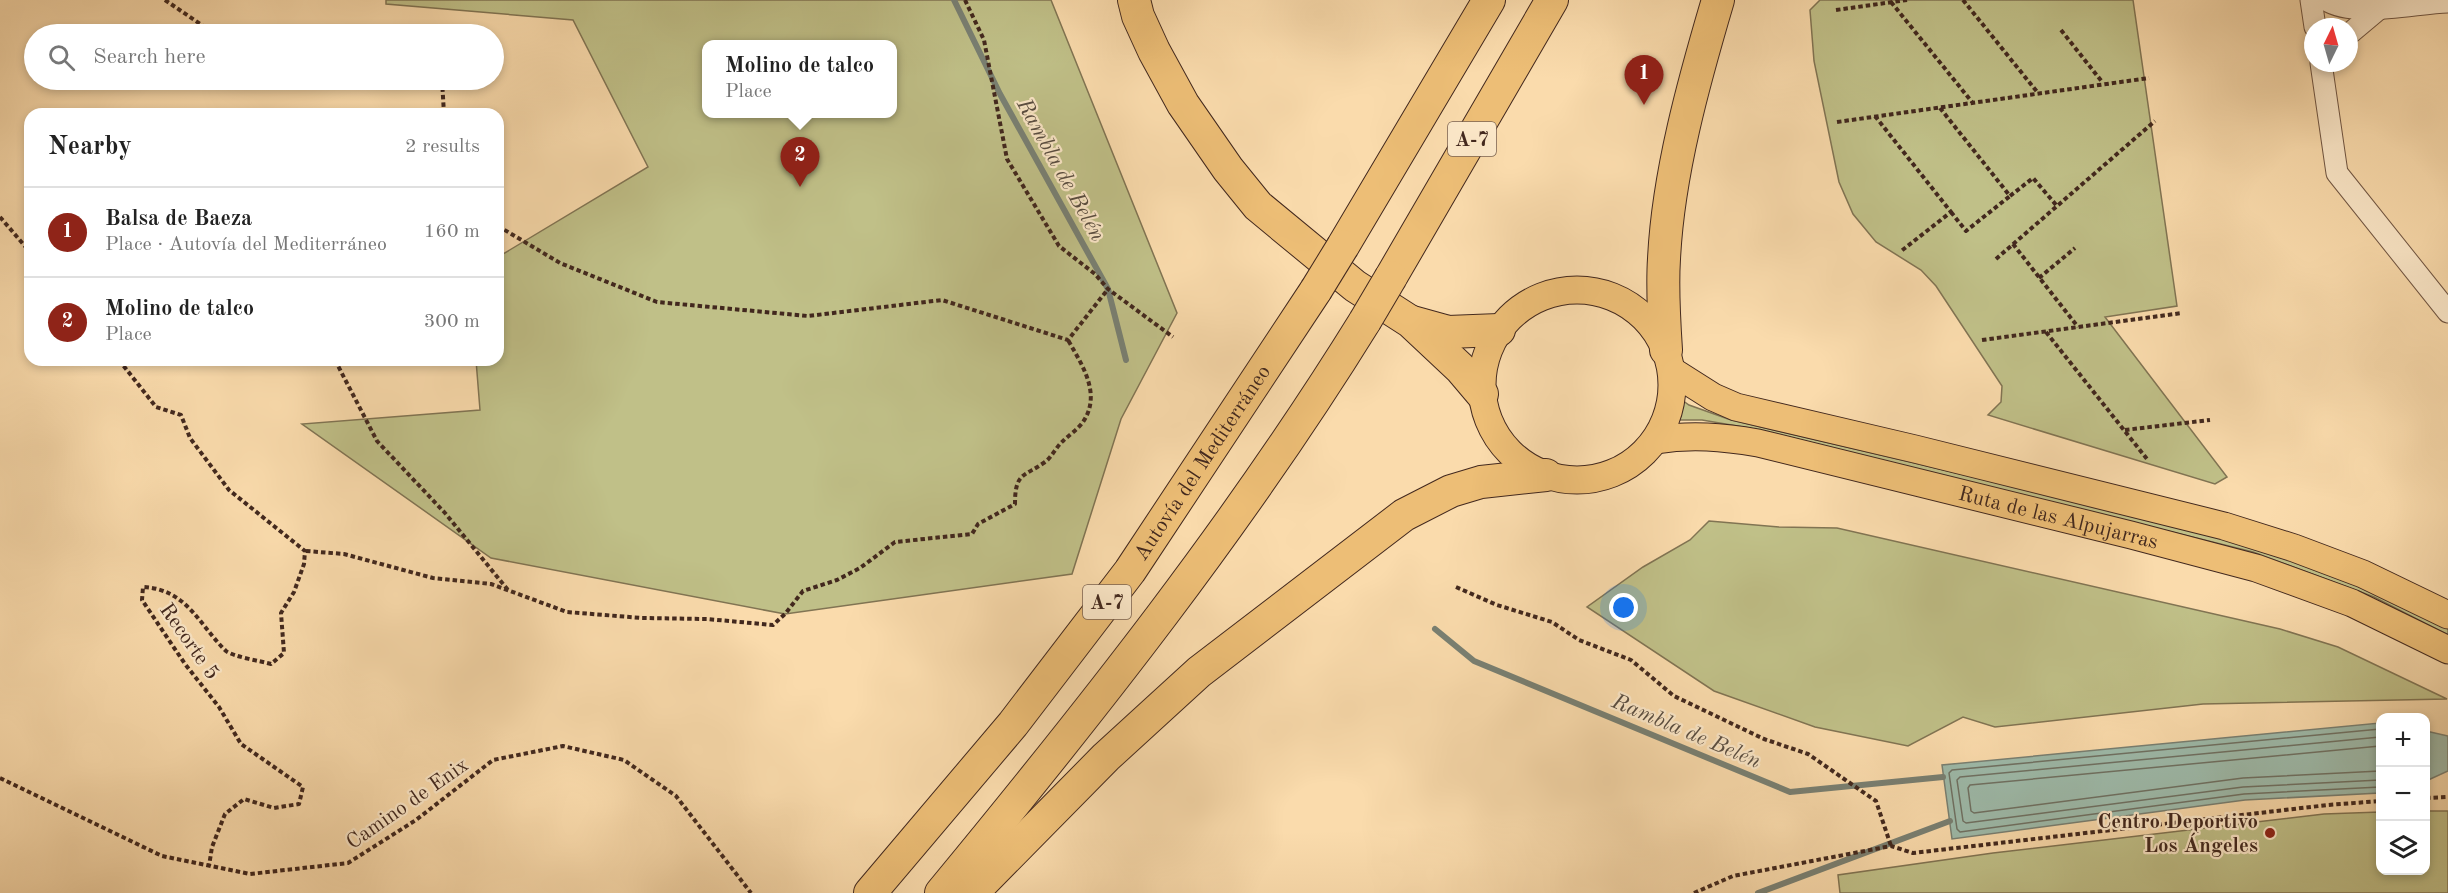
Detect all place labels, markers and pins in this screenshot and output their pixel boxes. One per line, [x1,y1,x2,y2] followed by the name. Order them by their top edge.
[1624,56,1664,105] pin: 1
[780,138,820,187] pin: 2
[2097,812,2258,857] place label: Centro Deportivo Los Ángeles
[2263,826,2277,840] marker: Centro Deportivo Los Ángeles

